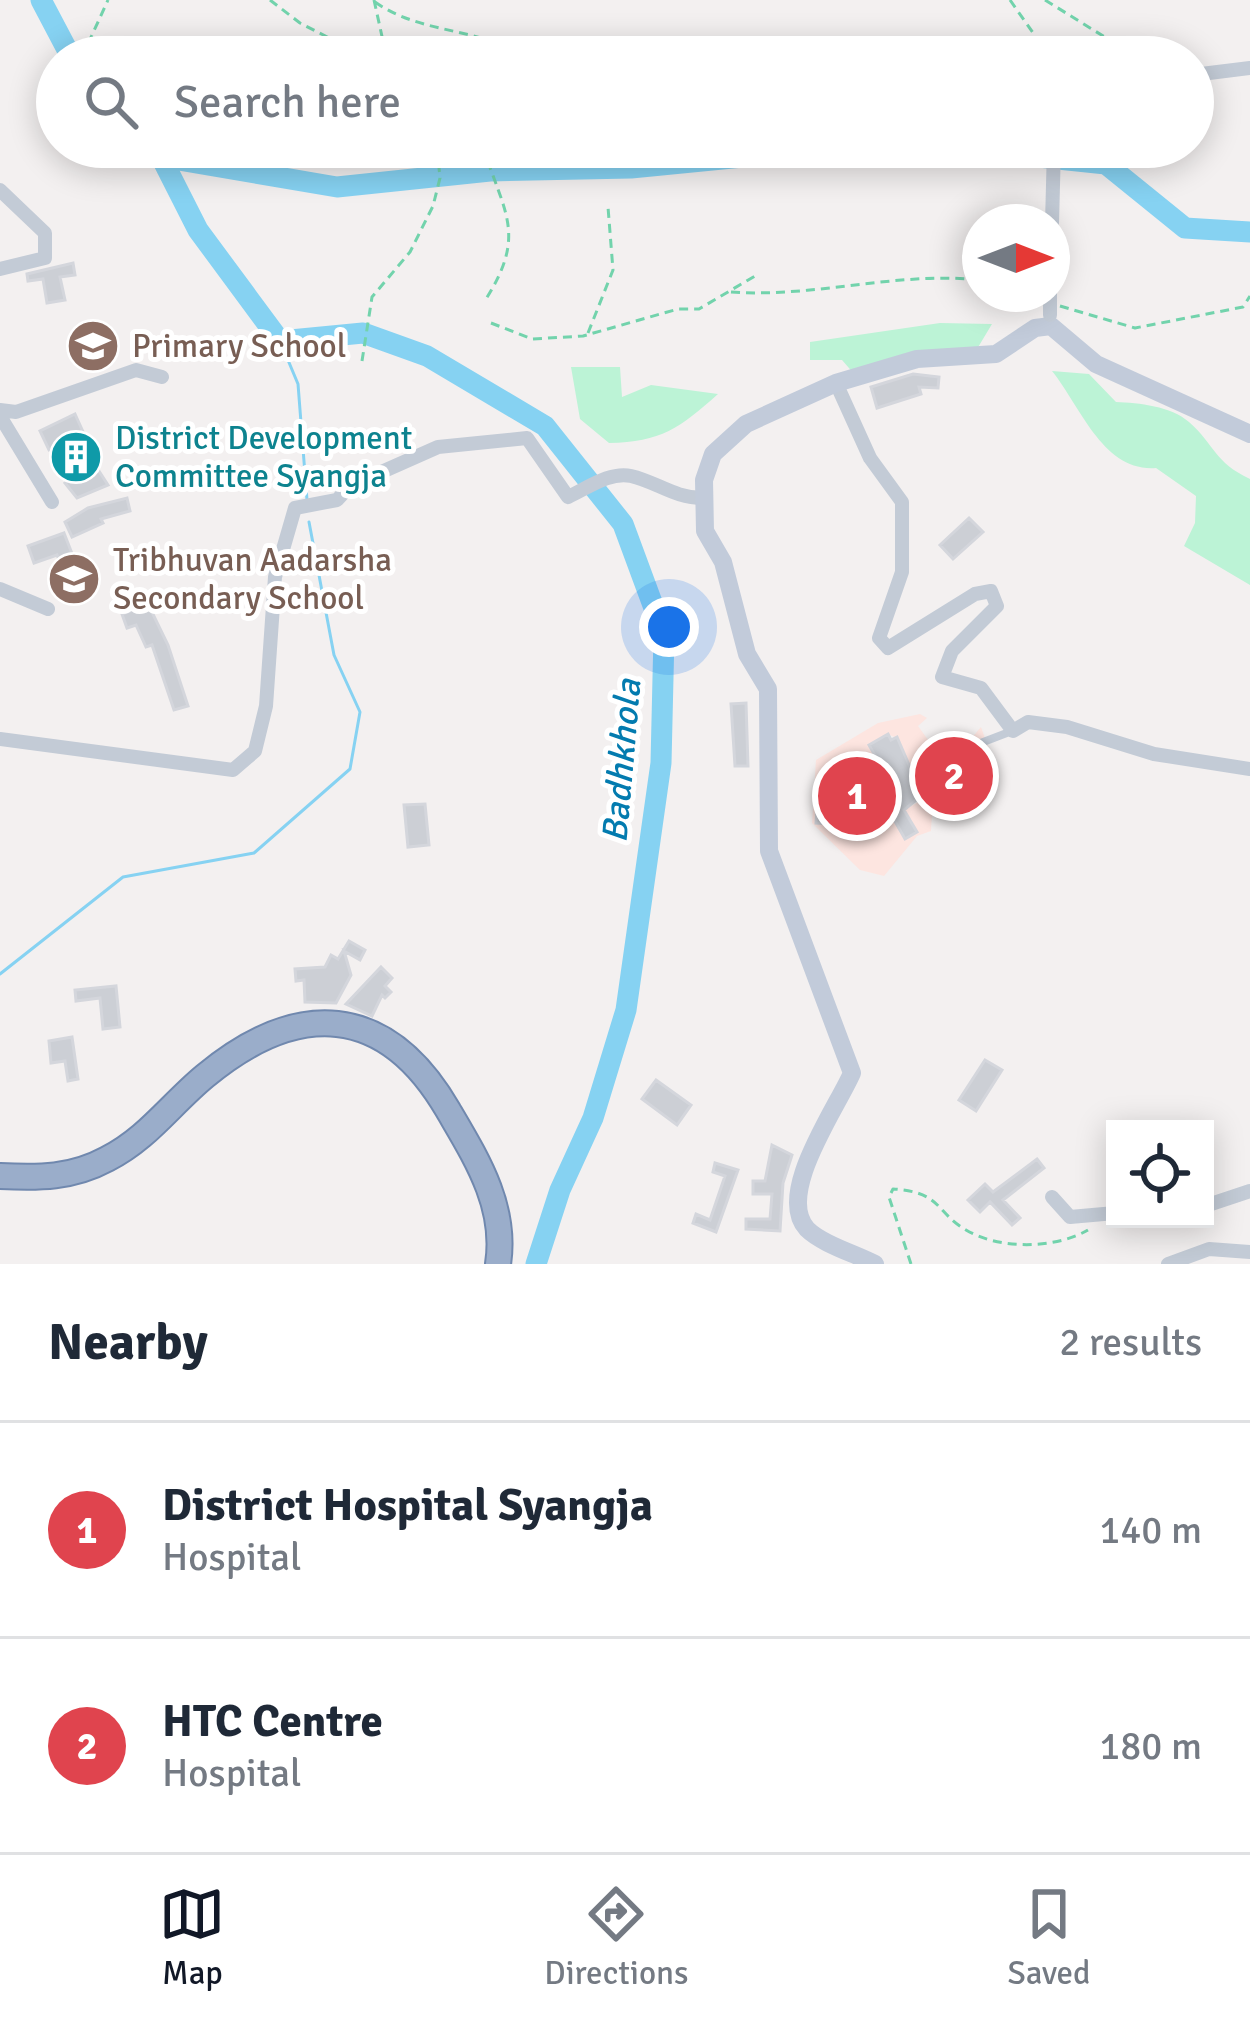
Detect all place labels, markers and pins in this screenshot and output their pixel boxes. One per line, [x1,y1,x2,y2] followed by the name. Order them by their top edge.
[65,318,121,374] school or university icon: Primary School
[132,326,346,367] place label: Primary School
[115,418,412,497] place label: District Development Committee Syangja
[48,429,104,485] building icon: District Development Committee Syangja
[113,540,392,619] place label: Tribhuvan Aadarsha Secondary School
[46,551,102,607] school or university icon: Tribhuvan Aadarsha Secondary School
[915,731,993,821] pin: 2
[818,751,896,841] pin: 1

